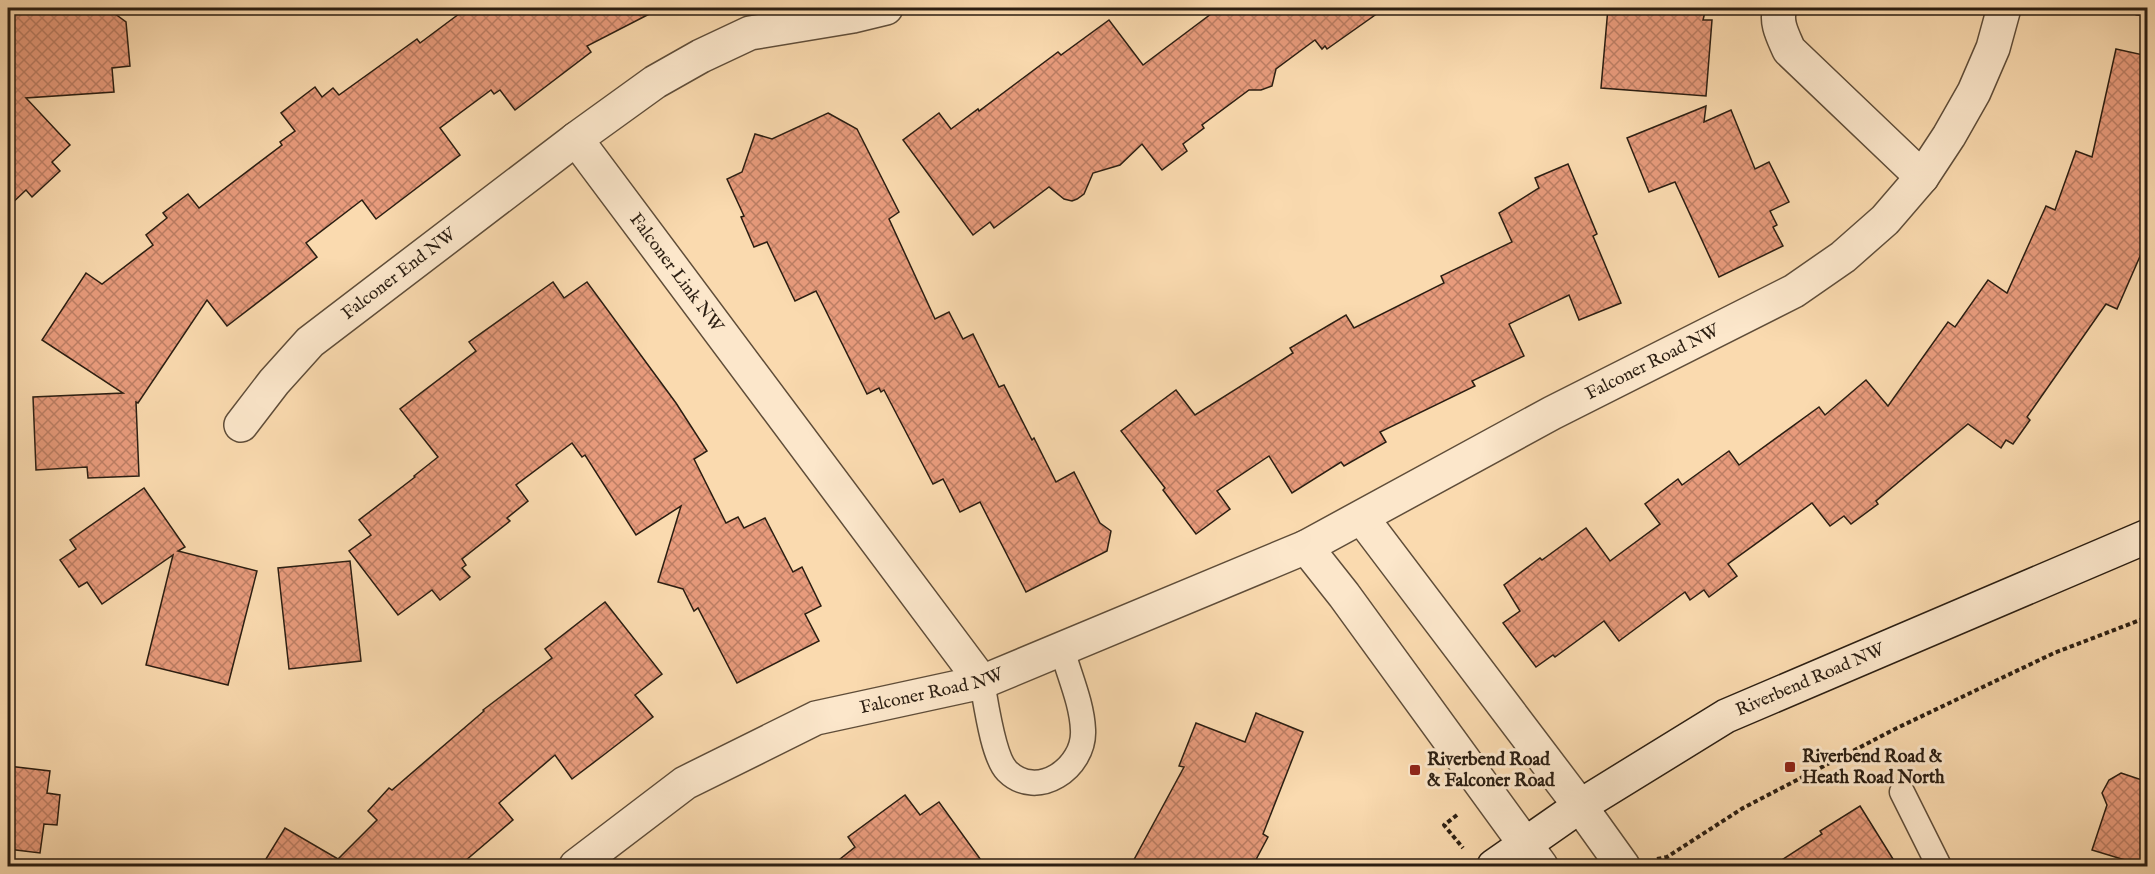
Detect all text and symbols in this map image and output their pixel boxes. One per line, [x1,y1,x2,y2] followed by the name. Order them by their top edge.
[624,209,729,338] street label: Falconer Link NW
[337,223,462,325] street label: Falconer End NW
[1582,319,1724,406] street label: Falconer Road NW
[1732,638,1889,722] street label: Riverbend Road NW
[858,662,1008,720] street label: Falconer Road NW
[1802,746,1945,790] place label: Riverbend Road & Heath Road North
[1427,749,1555,793] place label: Riverbend Road & Falconer Road
[1783,760,1797,774] marker: Riverbend Road & Heath Road North
[1408,763,1422,777] marker: Riverbend Road & Falconer Road

